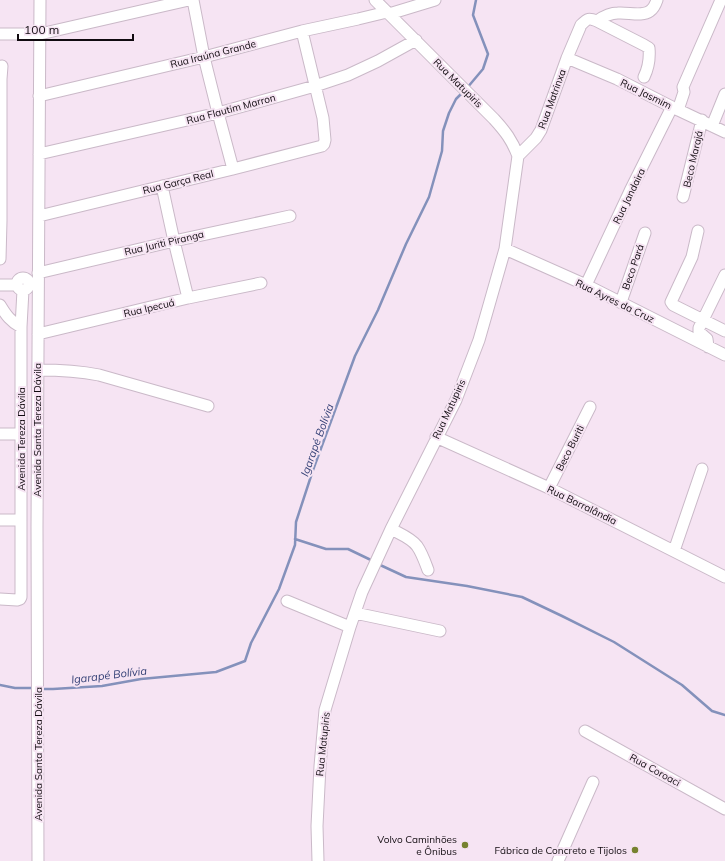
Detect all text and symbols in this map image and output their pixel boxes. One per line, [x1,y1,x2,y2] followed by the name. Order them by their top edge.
[18,16,133,42] scale bar
[24,22,59,37] text: 100 m
[169,37,257,71] street label: Rua Iraúna Grande
[431,56,485,110] street label: Rua Matupiris
[535,67,569,131] street label: Rua Matrinxa
[618,76,674,112] street label: Rua Jasmim
[185,91,277,127] street label: Rua Flautim Marron
[680,129,706,189] street label: Beco Marajá
[610,166,648,226] street label: Rua Jandaira
[141,167,215,197] street label: Rua Garça Real
[123,228,205,258] street label: Rua Juriti Piranga
[619,243,647,291] street label: Beco Pará
[573,276,657,326] street label: Rua Ayres da Cruz
[122,296,176,320] street label: Rua Ipecuá
[31,363,44,497] street label: Avenida Santa Tereza Dávila
[429,377,469,441] street label: Rua Matupiris
[15,387,28,491] street label: Avenida Tereza Dávila
[297,401,337,478] water label: Igarapé Bolívia
[553,423,587,473] street label: Beco Buriti
[545,483,619,527] street label: Rua Barralândia
[70,663,148,687] water label: Igarapé Bolívia
[32,687,45,821] street label: Avenida Santa Tereza Dávila
[313,711,333,777] street label: Rua Matupiris
[627,751,683,789] street label: Rua Coroaci
[377,833,457,858] place label: Volvo Caminhões e Ônibus
[460,840,470,850] marker: Volvo Caminhões e Ônibus
[494,844,627,857] place label: Fábrica de Concreto e Tijolos
[630,845,640,855] marker: Fábrica de Concreto e Tijolos

